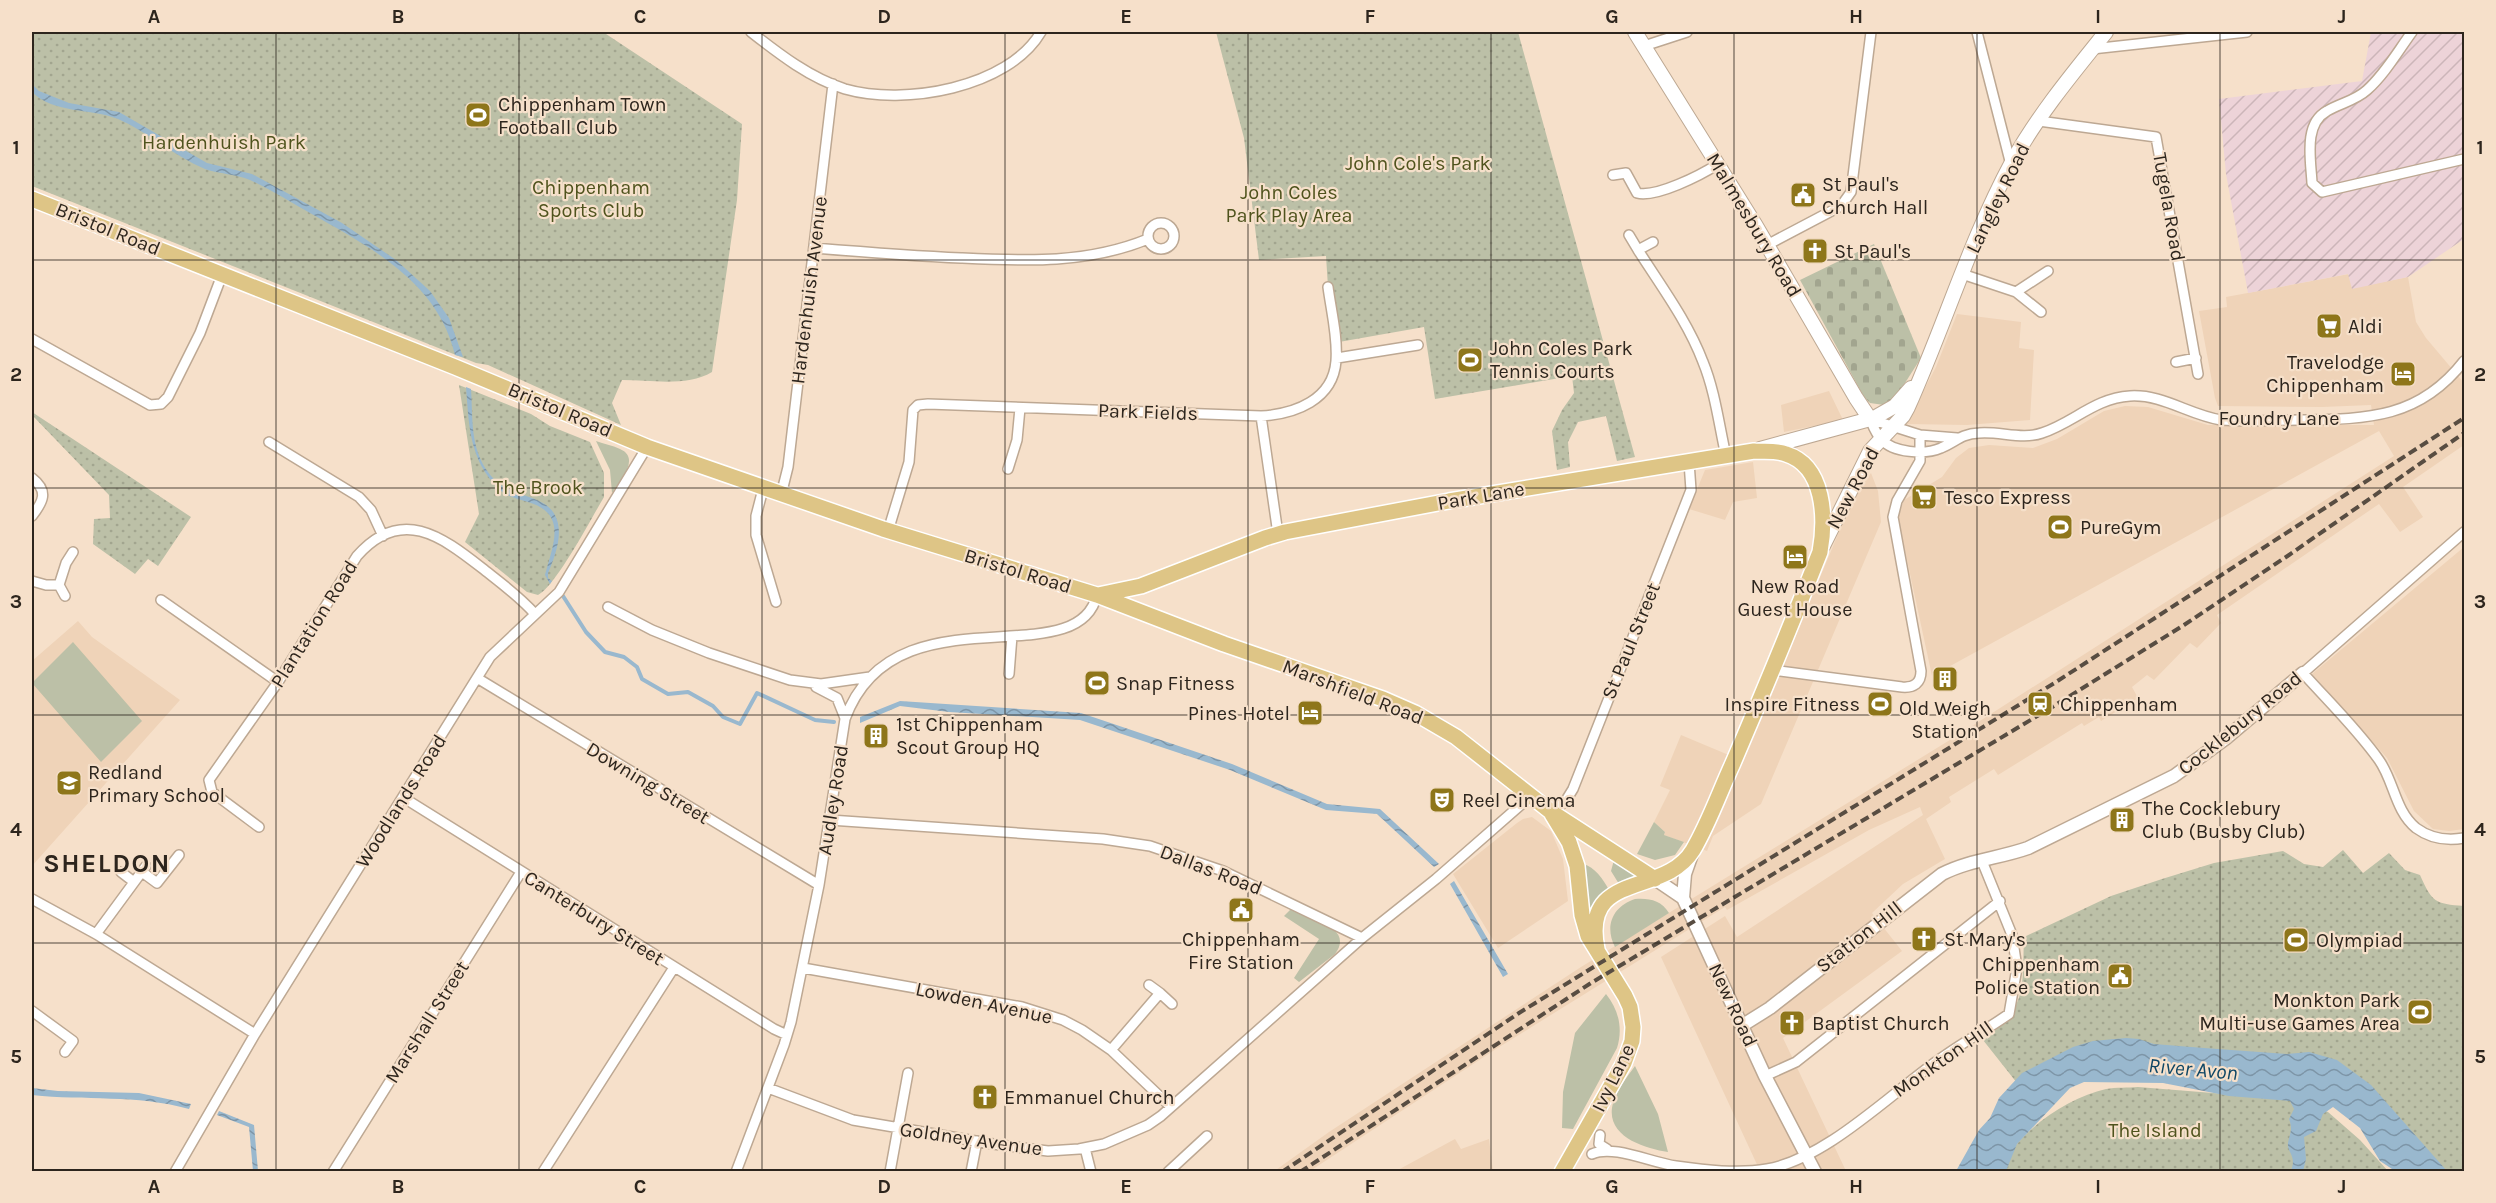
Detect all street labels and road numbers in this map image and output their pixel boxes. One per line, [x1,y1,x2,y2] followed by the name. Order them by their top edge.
[1961,139,2035,257] street label: Langley Road
[1702,149,1806,301] street label: Malmesbury Road
[2148,151,2190,263] street label: Tugela Road
[786,195,832,385] street label: Hardenhuish Avenue
[52,198,164,260] street label: Bristol Road
[504,378,616,442] street label: Bristol Road
[1098,399,1198,425] street label: Park Fields
[2219,407,2339,430] street label: Foundry Lane
[1822,443,1884,533] street label: New Road
[1436,477,1526,515] street label: Park Lane
[962,544,1074,598] street label: Bristol Road
[266,556,362,692] street label: Plantation Road
[1597,579,1665,703] street label: St Paul Street
[1279,655,1427,729] street label: Marshfield Road
[2174,666,2306,780] street label: Cocklebury Road
[351,730,451,872] street label: Woodlands Road
[582,737,714,829] street label: Downing Street
[813,743,853,857] street label: Audley Road
[1157,840,1265,900] street label: Dallas Road
[520,866,669,971] street label: Canterbury Street
[1812,896,1906,978] street label: Station Hill
[380,956,474,1087] street label: Marshall Street
[1704,960,1762,1050] street label: New Road
[913,977,1055,1029] street label: Lowden Avenue
[1888,1016,1998,1102] street label: Monkton Hill
[1587,1040,1639,1116] street label: Ivy Lane
[898,1118,1044,1160] street label: Goldney Avenue

